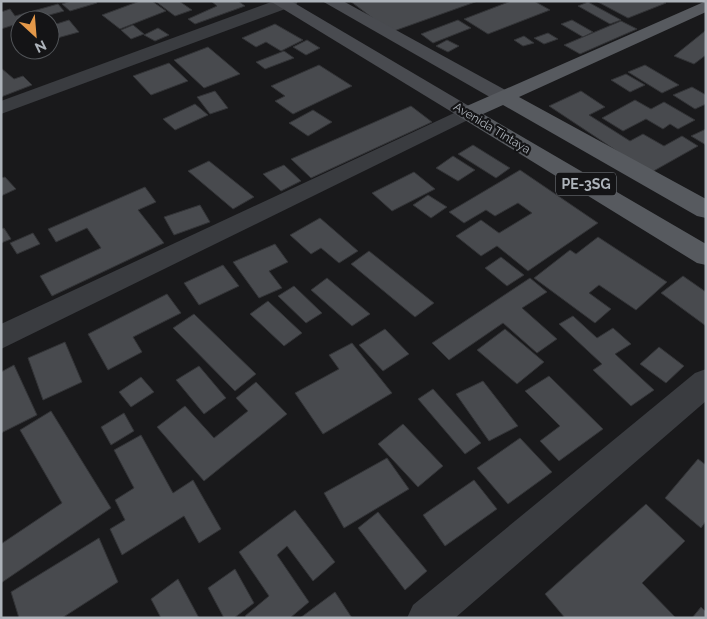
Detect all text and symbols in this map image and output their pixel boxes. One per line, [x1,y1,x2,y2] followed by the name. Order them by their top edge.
[10,10,60,60] north arrow
[32,37,49,56] text: N
[451,99,533,157] street label: Avenida Tintaya
[556,172,616,195] road number: PE-3SG

